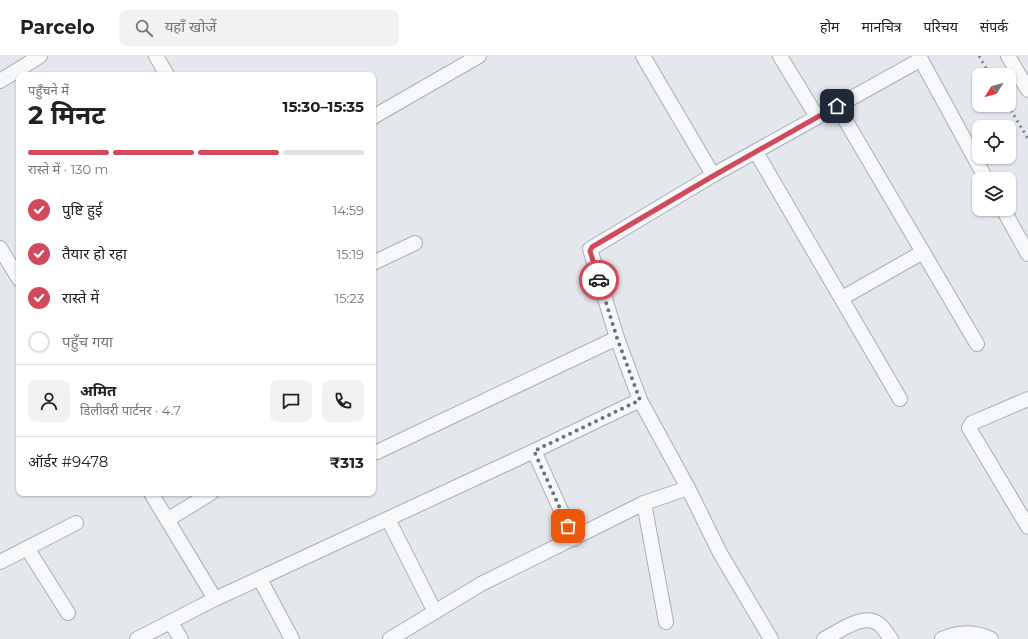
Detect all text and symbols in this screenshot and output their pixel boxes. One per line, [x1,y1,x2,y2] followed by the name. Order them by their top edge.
[119,10,399,46] search box
[20,16,95,39] text: Parcelo
[133,17,155,39] icon: search
[165,17,216,36] text: यहाँ खोजें
[820,18,839,36] text: होम
[861,18,902,36] text: मानचित्र
[924,18,958,36] text: परिचय
[980,18,1008,36] text: संपर्क
[972,68,1016,112] north arrow
[972,68,1016,216] map controls
[28,82,69,98] text: पहुँचने में
[820,89,854,123] pin
[826,95,848,117] icon: home
[283,97,364,116] text: 15:30–15:35
[28,99,105,131] text: 2 मिनट
[972,120,1016,164] button: locate
[28,161,108,177] text: रास्ते में · 130 m
[972,172,1016,216] button: layers
[28,199,50,221] icon: check
[62,200,102,219] text: पुष्टि हुई
[333,202,364,218] text: 14:59
[28,243,50,265] icon: check
[62,244,127,263] text: तैयार हो रहा
[337,246,364,262] text: 15:19
[579,260,619,300] courier
[588,269,610,291] icon: car
[28,287,50,309] icon: check
[62,288,99,307] text: रास्ते में
[334,290,364,306] text: 15:23
[62,332,113,351] text: पहुँच गया
[28,380,70,422] button: person
[270,380,312,422] button: chat
[322,380,364,422] button: phone
[80,381,116,400] text: अमित
[80,402,181,418] text: डिलीवरी पार्टनर · 4.7
[28,452,108,471] text: ऑर्डर #9478
[329,453,364,472] text: ₹313
[551,509,585,543] pin
[557,515,579,537] icon: bag

